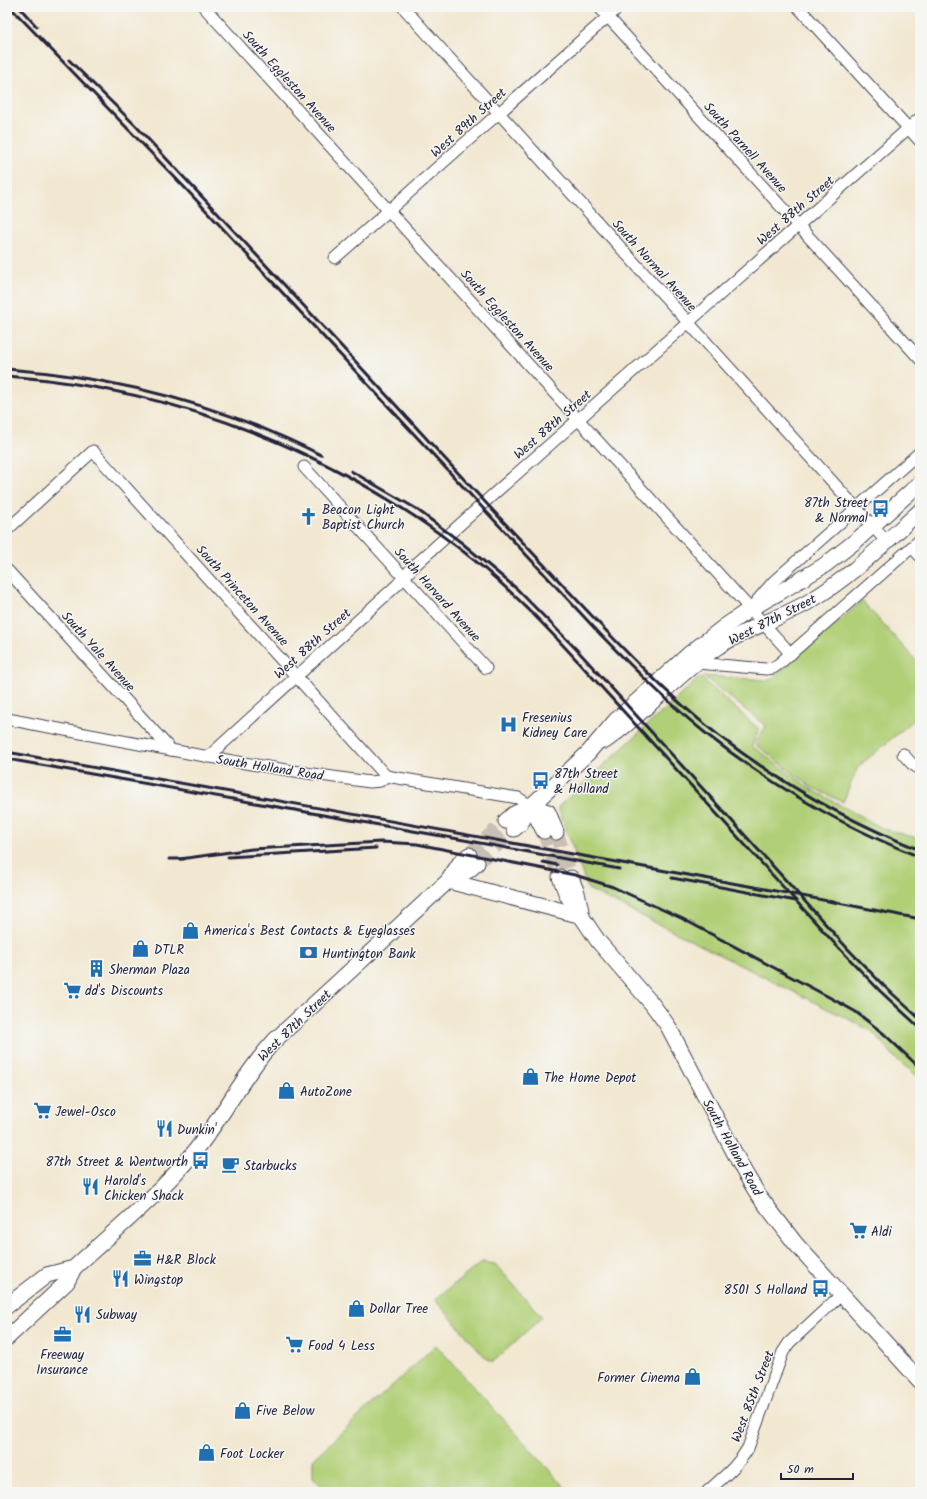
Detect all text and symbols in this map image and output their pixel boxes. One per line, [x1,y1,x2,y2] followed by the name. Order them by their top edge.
[237,26,341,138] street label: South Eggleston Avenue
[426,82,512,163] street label: West 89th Street
[698,98,792,198] street label: South Parnell Avenue
[752,171,840,251] street label: West 88th Street
[606,215,701,317] street label: South Normal Avenue
[455,265,559,377] street label: South Eggleston Avenue
[509,385,597,465] street label: West 88th Street
[804,493,869,529] place label: 87th Street & Normal
[871,499,891,519] bus stop icon: 87th Street & Normal
[322,500,405,536] place label: Beacon Light Baptist Church
[299,506,319,526] church icon: Beacon Light Baptist Church
[190,540,293,652] street label: South Princeton Avenue
[389,543,485,647] street label: South Harvard Avenue
[725,589,821,651] street label: West 87th Street
[270,603,357,685] street label: West 88th Street
[56,607,140,697] street label: South Yale Avenue
[522,708,588,744] place label: Fresenius Kidney Care
[499,714,519,734] hospital icon: Fresenius Kidney Care
[215,750,325,787] street label: South Holland Road
[554,764,619,800] place label: 87th Street & Holland
[531,770,551,790] bus stop icon: 87th Street & Holland
[181,920,201,940] shop icon: America's Best Contacts & Eyeglasses
[204,921,416,942] place label: America's Best Contacts & Eyeglasses
[131,939,151,959] shop icon: DTLR
[154,940,184,961] place label: DTLR
[299,943,319,963] bank icon: Huntington Bank
[322,944,416,965] place label: Huntington Bank
[86,959,106,979] building icon: Sherman Plaza
[109,960,190,981] place label: Sherman Plaza
[62,980,82,1000] supermarket icon: dd's Discounts
[85,981,164,1002] place label: dd's Discounts
[253,985,337,1067] street label: West 87th Street
[521,1067,541,1087] shop icon: The Home Depot
[544,1068,637,1089] place label: The Home Depot
[277,1081,297,1101] shop icon: AutoZone
[300,1082,352,1103] place label: AutoZone
[696,1095,767,1200] street label: South Holland Road
[32,1101,52,1121] supermarket icon: Jewel-Osco
[55,1102,116,1123] place label: Jewel-Osco
[154,1119,174,1139] restaurant icon: Dunkin'
[177,1120,217,1141] place label: Dunkin'
[191,1151,211,1171] bus stop icon: 87th Street & Wentworth
[46,1152,188,1173] place label: 87th Street & Wentworth
[221,1155,241,1175] cafe icon: Starbucks
[244,1156,297,1177] place label: Starbucks
[104,1171,184,1207] place label: Harold's Chicken Shack
[81,1177,101,1197] restaurant icon: Harold's Chicken Shack
[848,1221,868,1241] supermarket icon: Aldi
[871,1222,893,1243] place label: Aldi
[133,1249,153,1269] office icon: H&R Block
[156,1250,217,1271] place label: H&R Block
[111,1269,131,1289] restaurant icon: Wingstop
[134,1270,184,1291] place label: Wingstop
[810,1279,830,1299] bus stop icon: 8501 S Holland
[724,1280,808,1301] place label: 8501 S Holland
[346,1298,366,1318] shop icon: Dollar Tree
[369,1299,428,1320] place label: Dollar Tree
[73,1304,93,1324] restaurant icon: Subway
[96,1305,138,1326] place label: Subway
[52,1325,72,1345] office icon: Freeway Insurance
[285,1335,305,1355] supermarket icon: Food 4 Less
[308,1336,375,1357] place label: Food 4 Less
[36,1345,88,1381] place label: Freeway Insurance
[726,1347,781,1445] street label: West 85th Street
[683,1367,703,1387] shop icon: Former Cinema
[597,1368,680,1389] place label: Former Cinema
[233,1400,253,1420] shop icon: Five Below
[256,1401,315,1422] place label: Five Below
[197,1443,217,1463] shop icon: Foot Locker
[220,1444,285,1465] place label: Foot Locker
[781,1455,853,1481] scale bar
[787,1460,814,1479] text: 50 m

